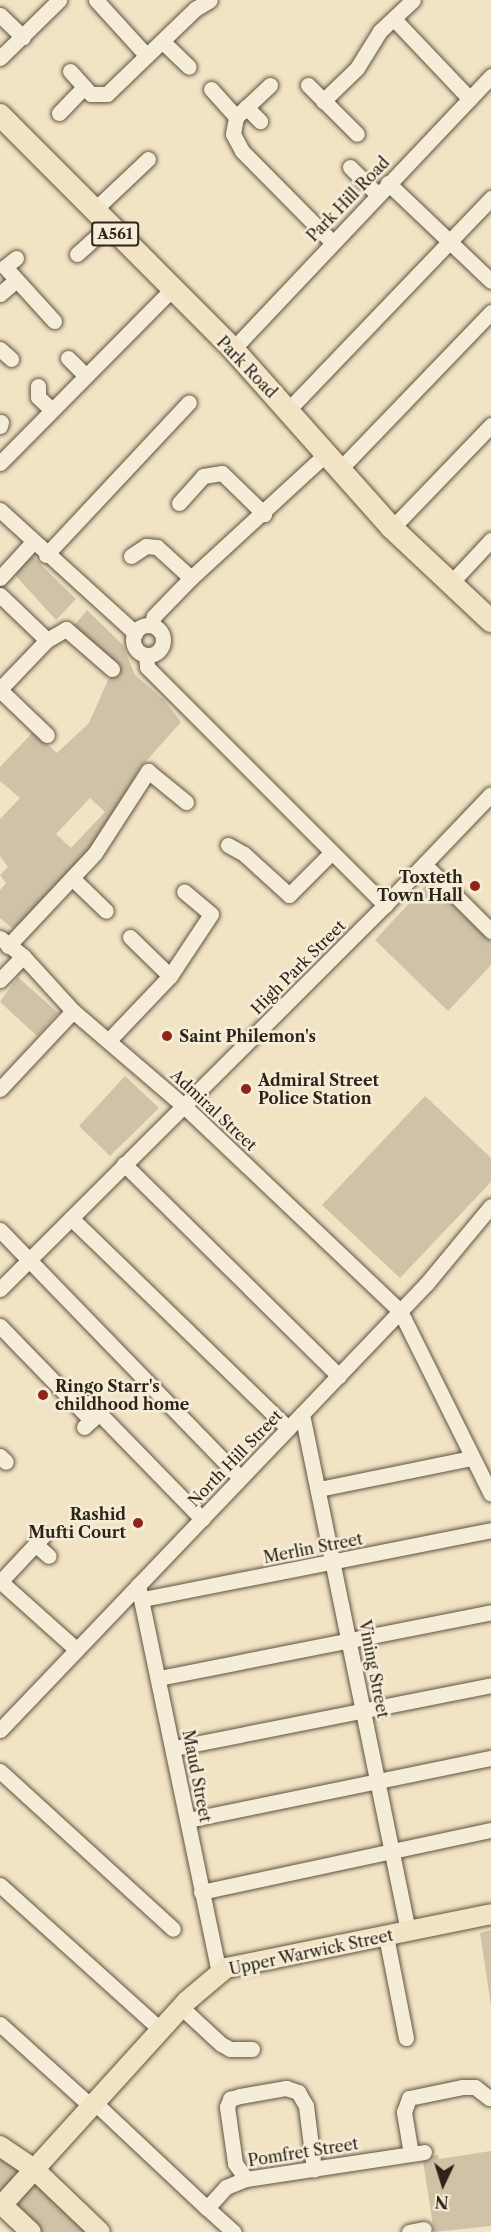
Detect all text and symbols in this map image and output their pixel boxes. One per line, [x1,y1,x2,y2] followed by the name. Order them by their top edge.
[303,152,393,246] street label: Park Hill Road
[91,222,139,246] road number: A561
[213,332,281,402] street label: Park Road
[377,867,463,905] place label: Toxteth Town Hall
[468,879,482,893] marker: Toxteth Town Hall
[247,916,349,1018] street label: High Park Street
[179,1026,316,1046] place label: Saint Philemon's
[160,1029,174,1043] marker: Saint Philemon's
[167,1065,261,1155] street label: Admiral Street
[258,1070,379,1108] place label: Admiral Street Police Station
[239,1082,253,1096] marker: Admiral Street Police Station
[55,1376,189,1414] place label: Ringo Starr's childhood home
[36,1388,50,1402] marker: Ringo Starr's childhood home
[184,1406,286,1510] street label: North Hill Street
[28,1504,126,1542] place label: Rashid Mufti Court
[131,1516,145,1530] marker: Rashid Mufti Court
[262,1529,364,1567] street label: Merlin Street
[355,1618,393,1720] street label: Vining Street
[179,1728,215,1824] street label: Maud Street
[227,1925,395,1979] street label: Upper Warwick Street
[247,2134,359,2170] street label: Pomfret Street
[413,2154,473,2214] north arrow
[434,2191,449,2212] text: N

